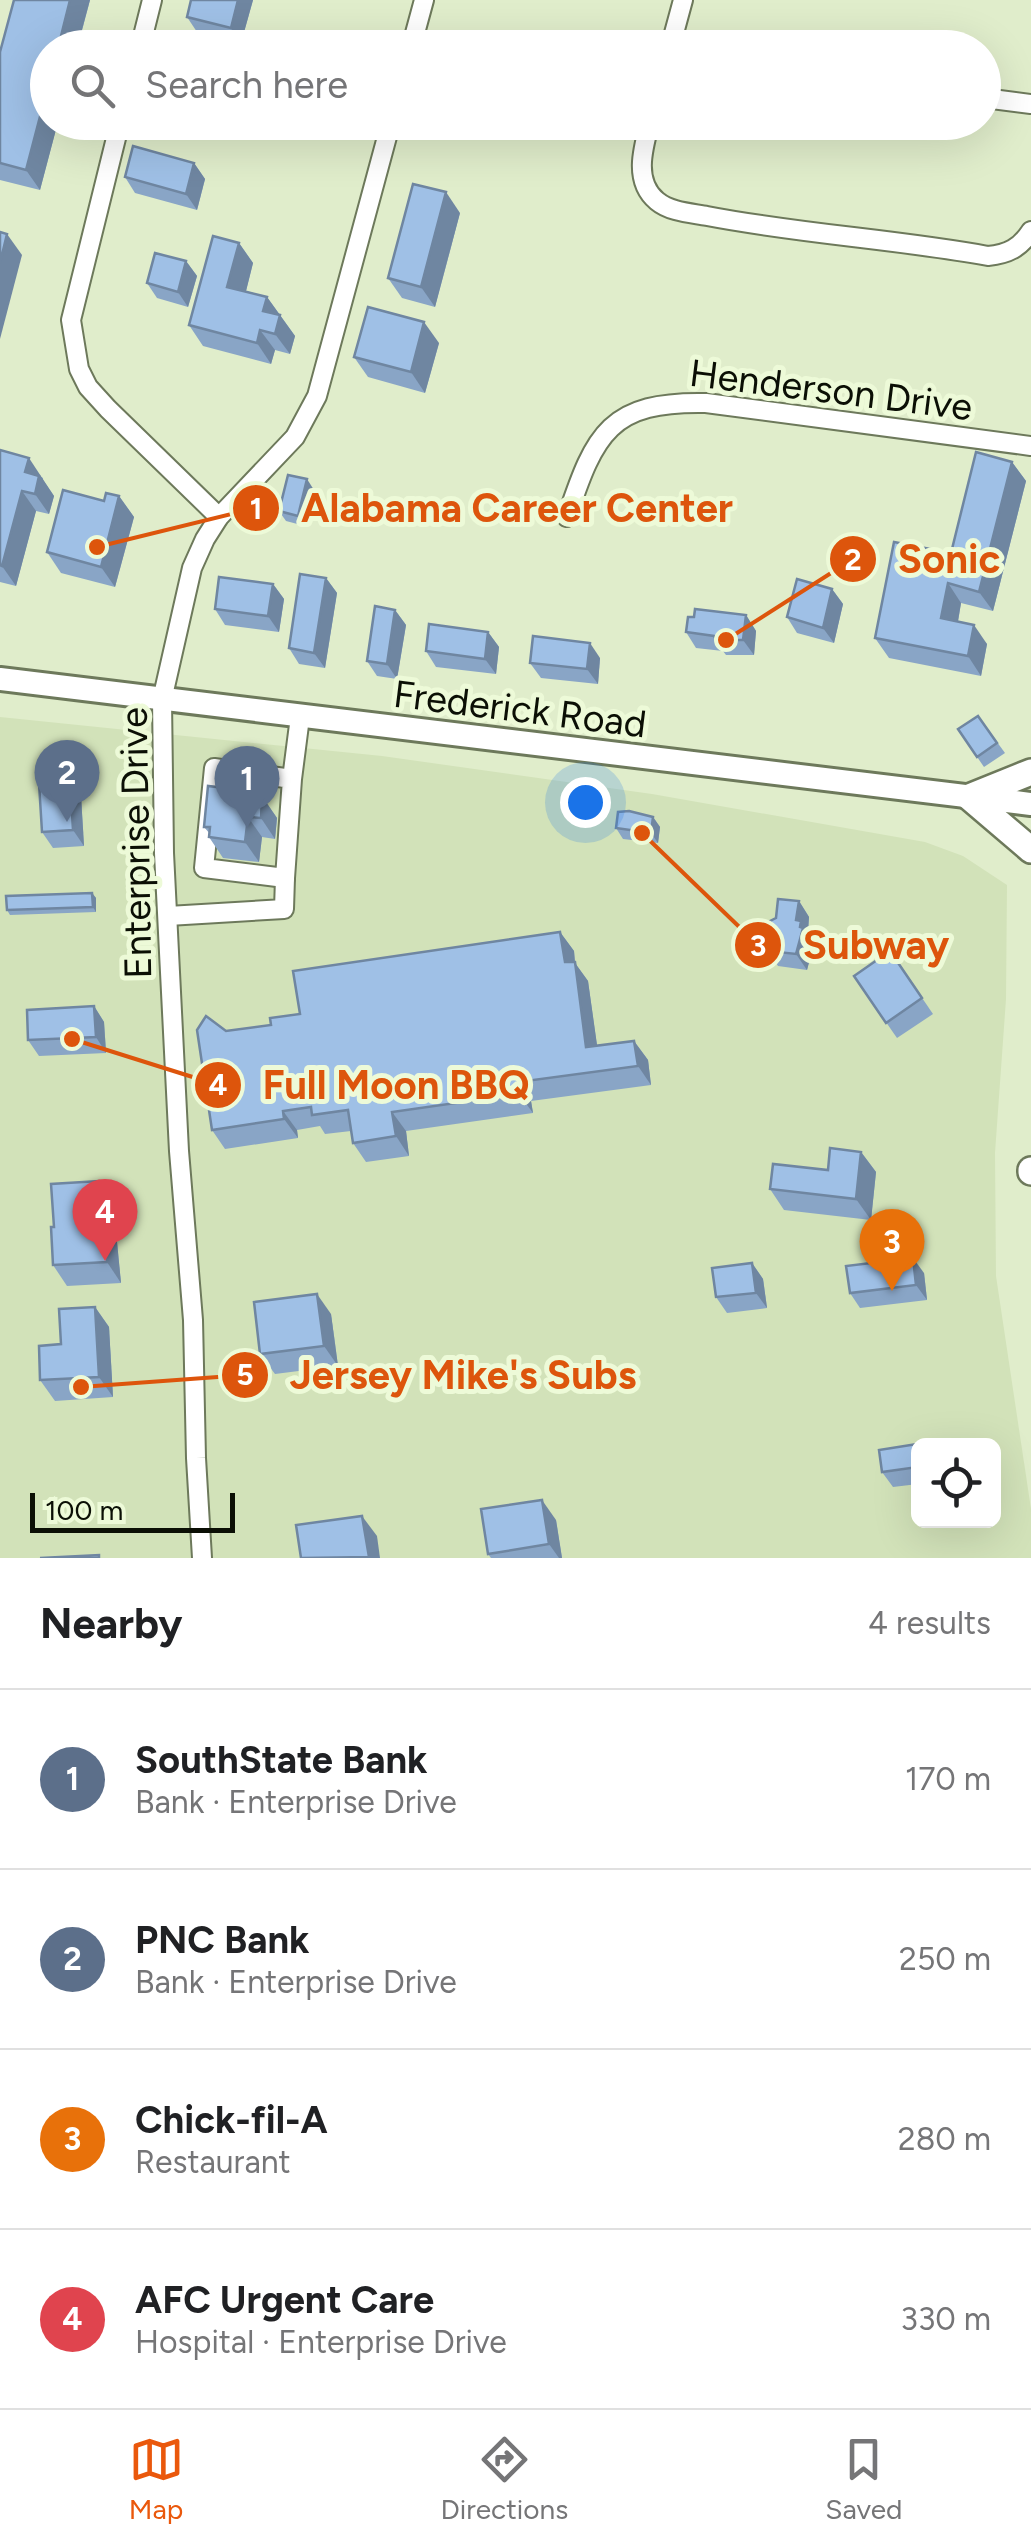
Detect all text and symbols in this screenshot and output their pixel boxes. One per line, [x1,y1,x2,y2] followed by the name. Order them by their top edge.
[30,30,1001,140] search box
[65,58,120,113] icon: search
[145,62,348,108] text: Search here
[687,350,975,430] street label: Henderson Drive
[231,473,753,543] callout: Alabama Career Center
[301,484,733,532] text: Alabama Career Center
[250,490,262,527] text: 1
[828,524,1020,594] callout: Sonic
[898,535,1000,583] text: Sonic
[844,541,862,578] text: 2
[391,671,649,747] street label: Frederick Road
[111,707,161,979] street label: Enterprise Drive
[34,740,100,822] pin: 2
[214,746,280,828] pin: 1
[560,777,611,828] your location
[733,910,969,980] callout: Subway
[803,921,949,969] text: Subway
[750,927,766,964] text: 3
[193,1050,550,1120] callout: Full Moon BBQ
[262,1061,530,1109] text: Full Moon BBQ
[209,1066,228,1103] text: 4
[72,1178,138,1261] pin: 4
[860,1208,924,1291] pin: 3
[220,1340,657,1410] callout: Jersey Mike's Subs
[290,1351,636,1399] text: Jersey Mike's Subs
[236,1356,254,1393] text: 5
[911,1438,1001,1528] map controls
[911,1438,1001,1528] button: locate
[30,1488,235,1532] scale bar
[45,1493,123,1527] text: 100 m
[40,1598,182,1649] text: Nearby
[868,1604,991,1642] text: 4 results
[135,1737,428,1783] text: SouthState Bank
[66,1760,79,1798] text: 1
[905,1760,991,1798] text: 170 m
[135,1783,457,1821] text: Bank · Enterprise Drive
[135,1917,309,1963] text: PNC Bank
[63,1940,82,1978] text: 2
[899,1940,991,1978] text: 250 m
[135,1963,457,2001] text: Bank · Enterprise Drive
[135,2097,328,2143] text: Chick-fil-A
[64,2120,81,2158] text: 3
[898,2120,991,2158] text: 280 m
[135,2143,291,2181] text: Restaurant
[135,2277,434,2323] text: AFC Urgent Care
[62,2300,83,2338] text: 4
[901,2300,991,2338] text: 330 m
[135,2323,507,2361] text: Hospital · Enterprise Drive
[129,2432,184,2526] tab: Map
[441,2432,568,2526] tab: Directions
[825,2432,902,2526] tab: Saved

